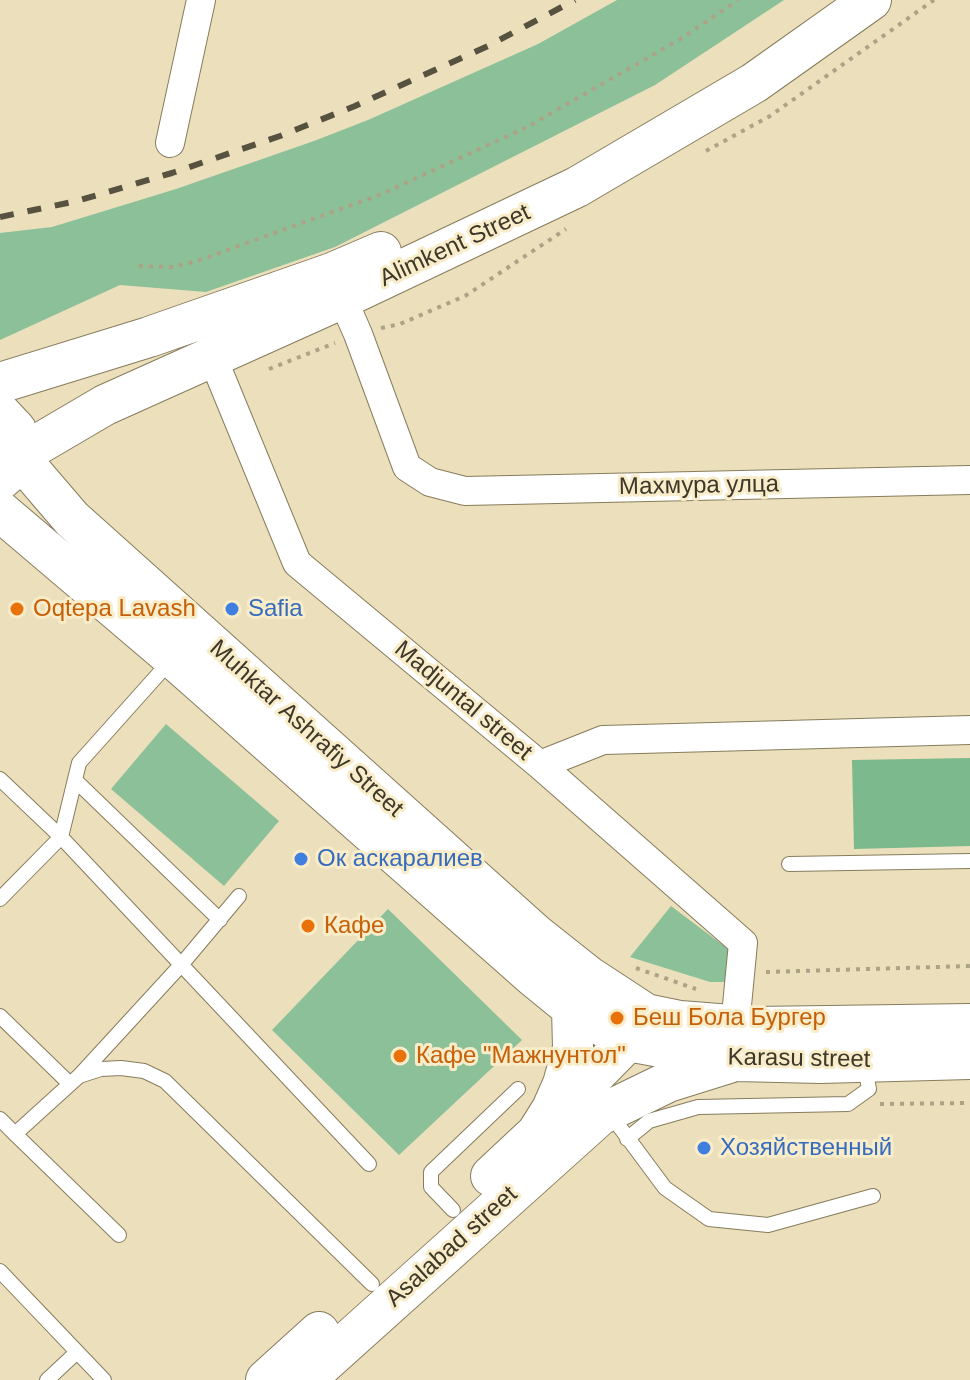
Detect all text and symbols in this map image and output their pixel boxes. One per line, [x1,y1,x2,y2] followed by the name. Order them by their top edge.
[375,199,535,293] street label: Alimkent Street
[619,470,779,502] street label: Махмура улца
[33,595,196,623] place label: Oqtepa Lavash
[248,595,303,623] place label: Safia
[8,600,26,618] marker: Oqtepa Lavash
[223,600,241,618] marker: Safia
[203,634,409,824] street label: Muhktar Ashrafiy Street
[388,635,538,767] street label: Madjuntal street
[317,845,483,873] place label: Ок аскаралиев
[292,850,310,868] marker: Ок аскаралиев
[324,912,384,940] place label: Кафе
[299,917,317,935] marker: Кафе
[633,1004,826,1032] place label: Беш Бола Бургер
[608,1009,626,1027] marker: Беш Бола Бургер
[416,1042,626,1070] place label: Кафе "Мажнунтол"
[727,1043,871,1075] street label: Karasu street
[391,1047,409,1065] marker: Кафе "Мажнунтол"
[720,1134,892,1162] place label: Хозяйственный
[695,1139,713,1157] marker: Хозяйственный
[380,1181,524,1313] street label: Asalabad street

